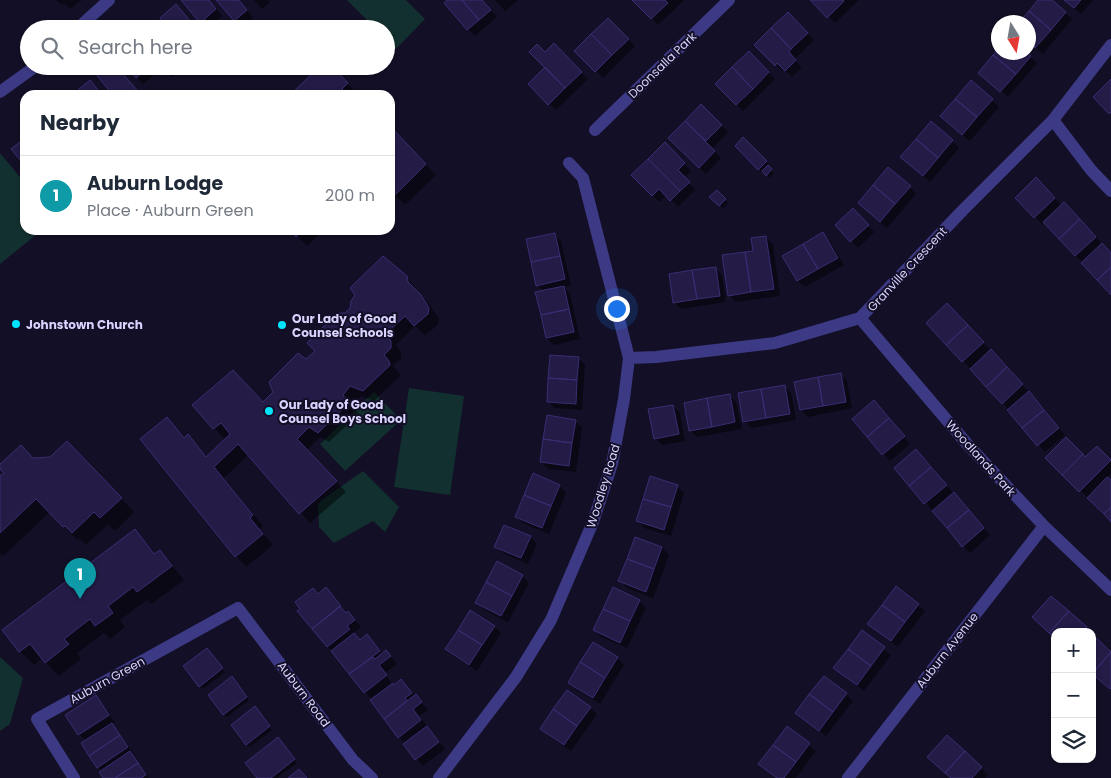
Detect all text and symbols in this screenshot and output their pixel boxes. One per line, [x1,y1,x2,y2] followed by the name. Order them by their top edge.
[991,15,1036,60] north arrow
[20,20,395,75] search box
[624,27,700,102] street label: Doonsalla Park
[38,34,66,62] icon: search
[78,34,192,61] text: Search here
[40,108,120,137] text: Nearby
[87,170,223,197] text: Auburn Lodge
[53,184,59,207] text: 1
[325,184,375,207] text: 200 m
[87,199,254,222] text: Place · Auburn Green
[863,223,951,315] street label: Granville Crescent
[604,296,630,322] your location
[292,310,396,341] place label: Our Lady of Good Counsel Schools
[26,316,143,333] place label: Johnstown Church
[10,318,22,330] marker: Johnstown Church
[276,319,288,331] marker: Our Lady of Good Counsel Schools
[279,396,406,427] place label: Our Lady of Good Counsel Boys School
[263,405,275,417] marker: Our Lady of Good Counsel Boys School
[942,416,1020,500] street label: Woodlands Park
[582,442,624,530] street label: Woodley Road
[64,558,96,599] pin: 1
[912,609,982,691] street label: Auburn Avenue
[1051,628,1096,763] map controls
[1051,628,1096,673] button: +
[66,652,148,708] street label: Auburn Green
[274,658,334,730] street label: Auburn Road
[1051,673,1096,718] button: −
[1051,718,1096,763] button: layers

